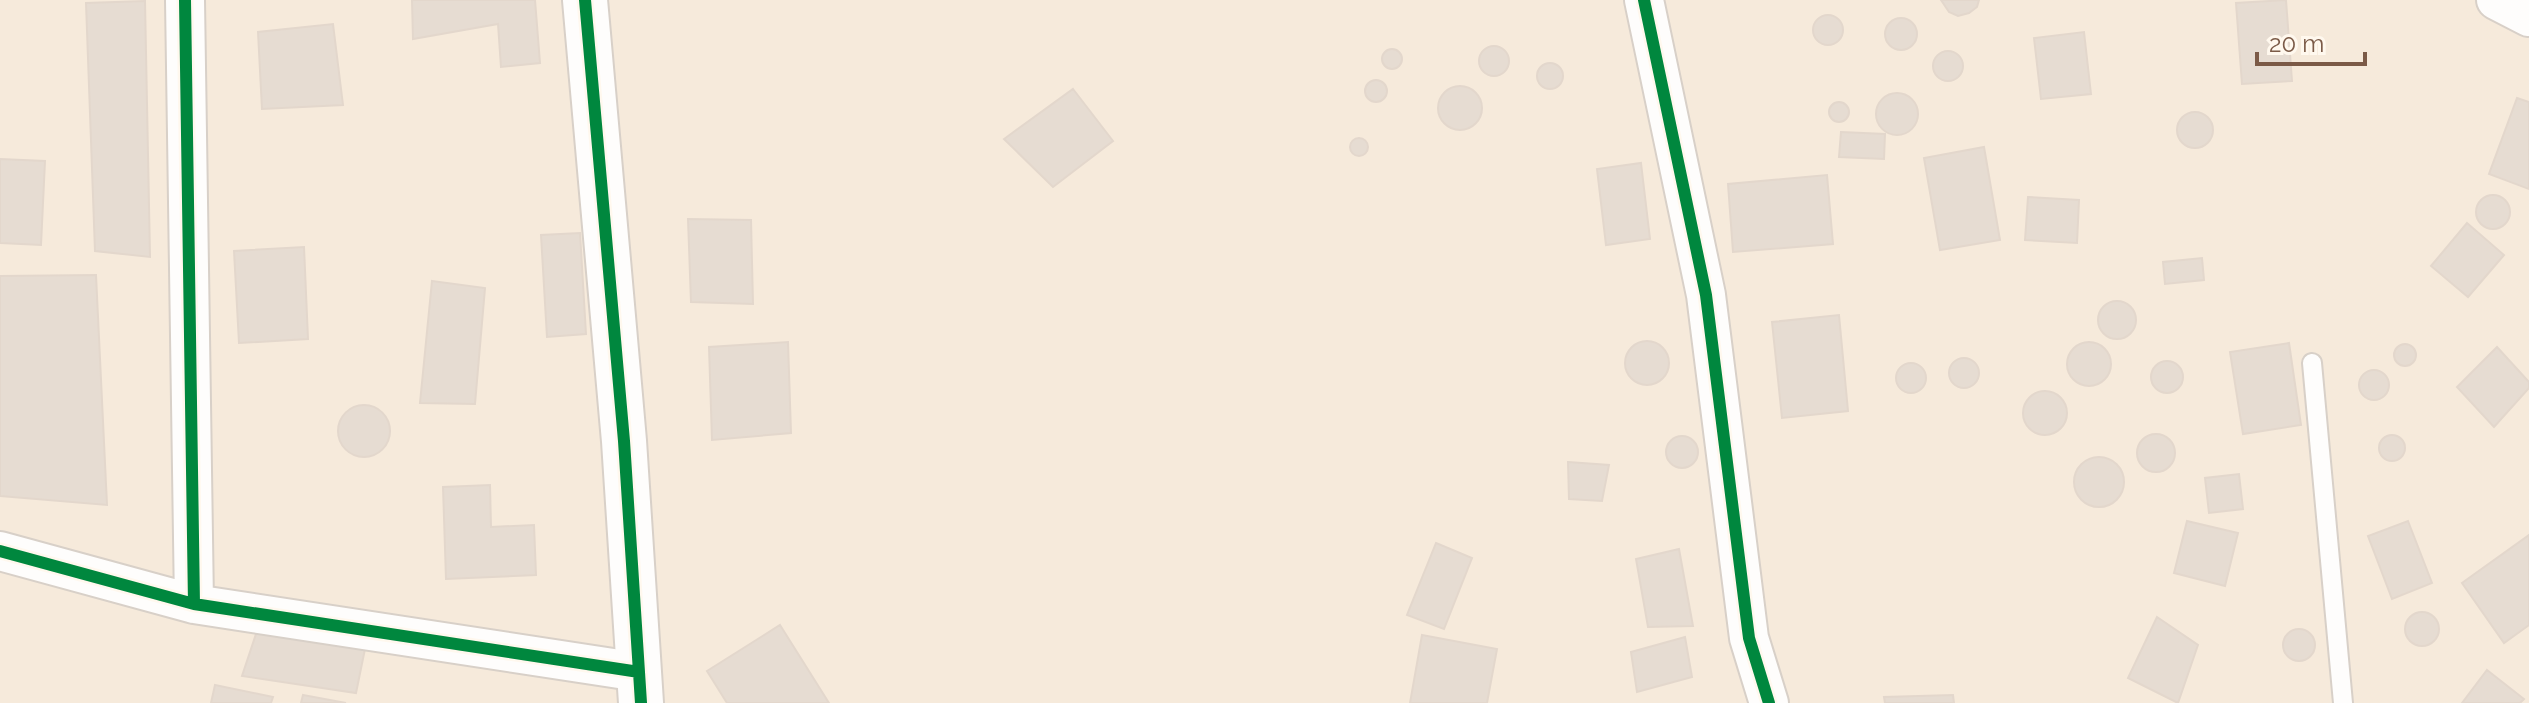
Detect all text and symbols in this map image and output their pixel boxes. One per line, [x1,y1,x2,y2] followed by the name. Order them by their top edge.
[2257,16,2365,66] scale bar
[2269,29,2324,58] text: 20 m

